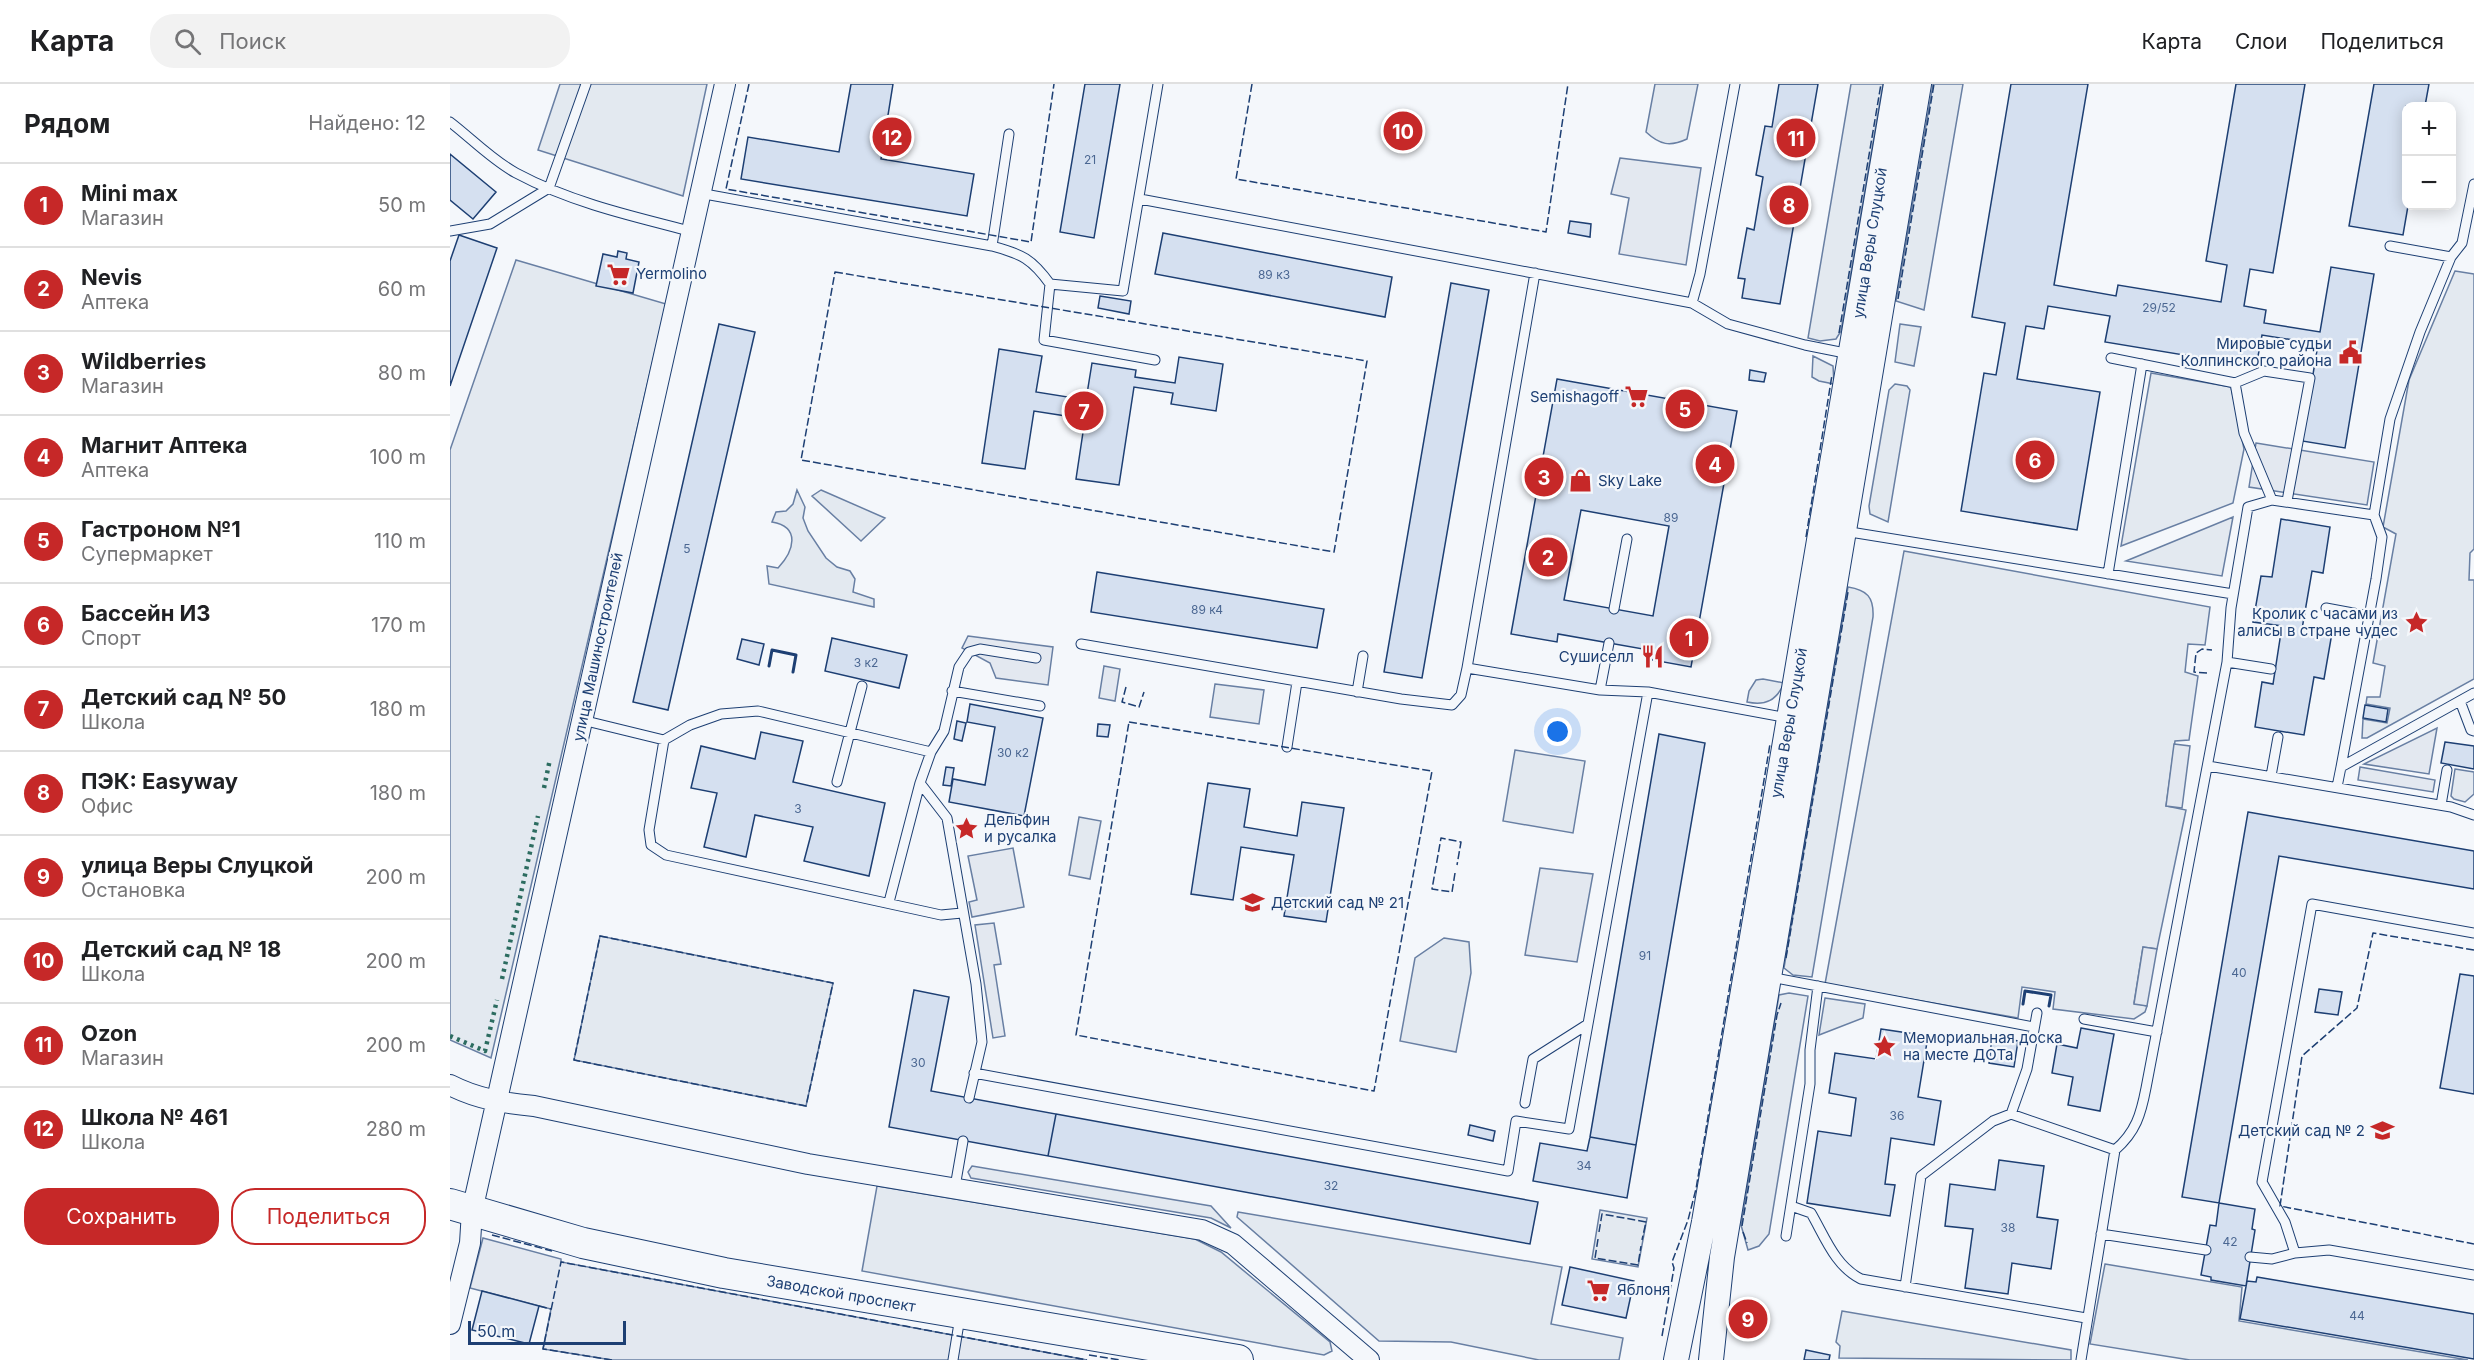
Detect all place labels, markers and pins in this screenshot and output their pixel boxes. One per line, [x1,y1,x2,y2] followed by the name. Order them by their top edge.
[1384,108,1422,154] pin: 10
[872,115,912,160] pin: 12
[1776,116,1816,160] pin: 11
[1770,182,1808,228] pin: 8
[605,261,631,287] supermarket icon: Yermolino
[636,264,707,283] place label: Yermolino
[2181,334,2332,370] place label: Мировые судьи Колпинского района
[2337,340,2363,366] public building icon: Мировые судьи Колпинского района
[1624,384,1650,410] supermarket icon: Semishagoff
[1666,386,1704,432] pin: 5
[1530,387,1619,406] place label: Semishagoff
[1064,388,1104,434] pin: 7
[2016,438,2054,482] pin: 6
[1696,442,1734,487] pin: 4
[1524,454,1564,500] pin: 3
[1567,468,1593,494] shop icon: Sky Lake
[1598,471,1662,490] place label: Sky Lake
[1528,534,1568,580] pin: 2
[2237,604,2398,640] place label: Кролик с часами из алисы в стране чудес
[2403,610,2429,636] place icon: Кролик с часами из алисы в стране чудес
[1670,616,1708,660] pin: 1
[1639,644,1665,670] restaurant icon: Сушиселл
[1559,647,1634,666] place label: Сушиселл
[984,810,1056,846] place label: Дельфин и русалка
[953,816,979,842] place icon: Дельфин и русалка
[1240,890,1266,916] school or university icon: Детский сад № 21
[1271,893,1404,912] place label: Детский сад № 21
[1903,1028,2063,1064] place label: Мемориальная доска на месте ДОТа
[1872,1034,1898,1060] place icon: Мемориальная доска на месте ДОТа
[2370,1118,2396,1144] school or university icon: Детский сад № 2
[2238,1121,2365,1140] place label: Детский сад № 2
[1586,1277,1612,1303] supermarket icon: Яблоня
[1617,1280,1670,1299] place label: Яблоня
[1728,1296,1768,1342] pin: 9

